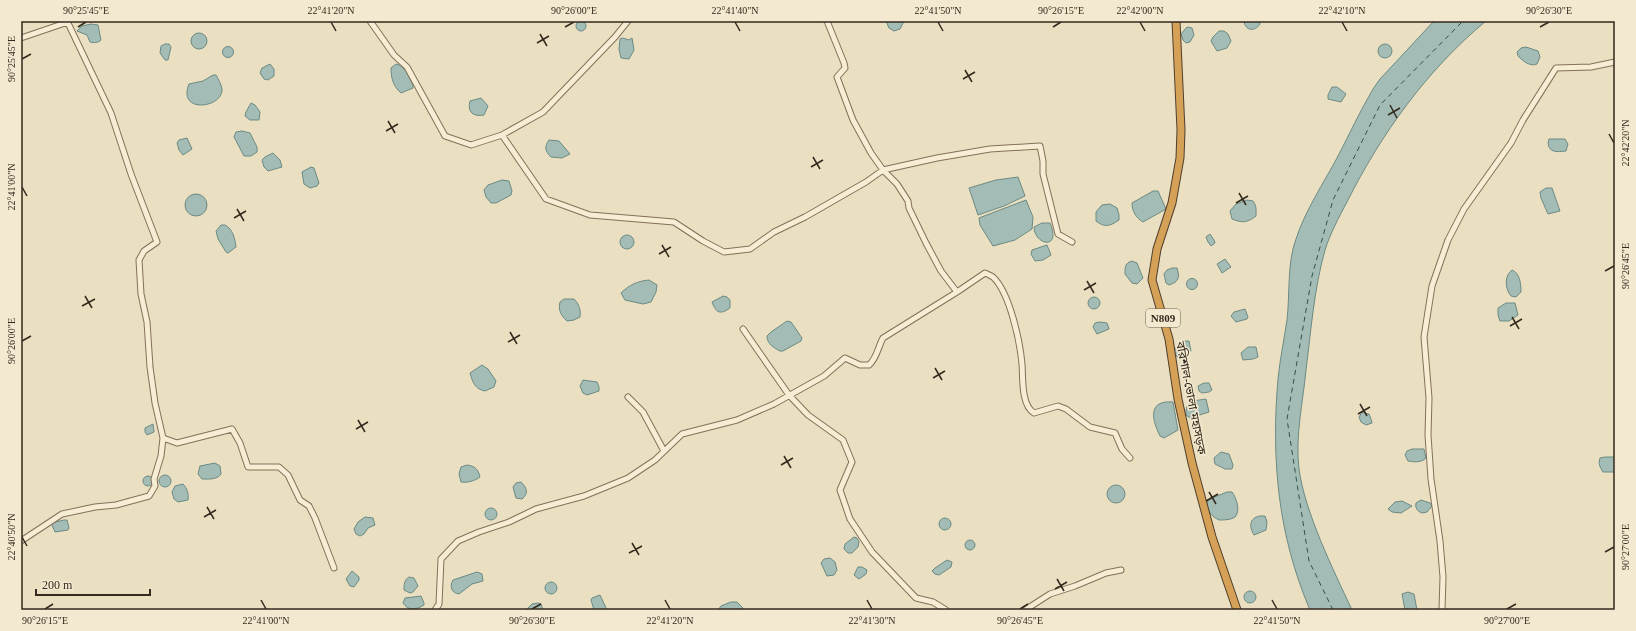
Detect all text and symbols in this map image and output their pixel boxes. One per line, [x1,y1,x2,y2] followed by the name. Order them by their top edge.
[63,5,109,16] text: 90°25'45"E
[307,5,355,16] text: 22°41'20"N
[551,5,597,16] text: 90°26'00"E
[711,5,759,16] text: 22°41'40"N
[914,5,962,16] text: 22°41'50"N
[1038,5,1084,16] text: 90°26'15"E
[1116,5,1164,16] text: 22°42'00"N
[1318,5,1366,16] text: 22°42'10"N
[1526,5,1572,16] text: 90°26'30"E
[6,36,17,82] text: 90°25'45"E
[1620,119,1631,167] text: 22°42'20"N
[6,163,17,211] text: 22°41'00"N
[1620,243,1631,289] text: 90°26'45"E
[1146,309,1180,327] road number: N809
[6,318,17,364] text: 90°26'00"E
[1173,339,1210,456] street label: বরিশাল-ভোলা মহাসড়ক
[6,513,17,561] text: 22°40'50"N
[1620,524,1631,570] text: 90°27'00"E
[36,571,150,597] scale bar
[42,578,73,592] text: 200 m
[22,615,68,626] text: 90°26'15"E
[242,615,290,626] text: 22°41'00"N
[509,615,555,626] text: 90°26'30"E
[646,615,694,626] text: 22°41'20"N
[848,615,896,626] text: 22°41'30"N
[997,615,1043,626] text: 90°26'45"E
[1253,615,1301,626] text: 22°41'50"N
[1484,615,1530,626] text: 90°27'00"E

